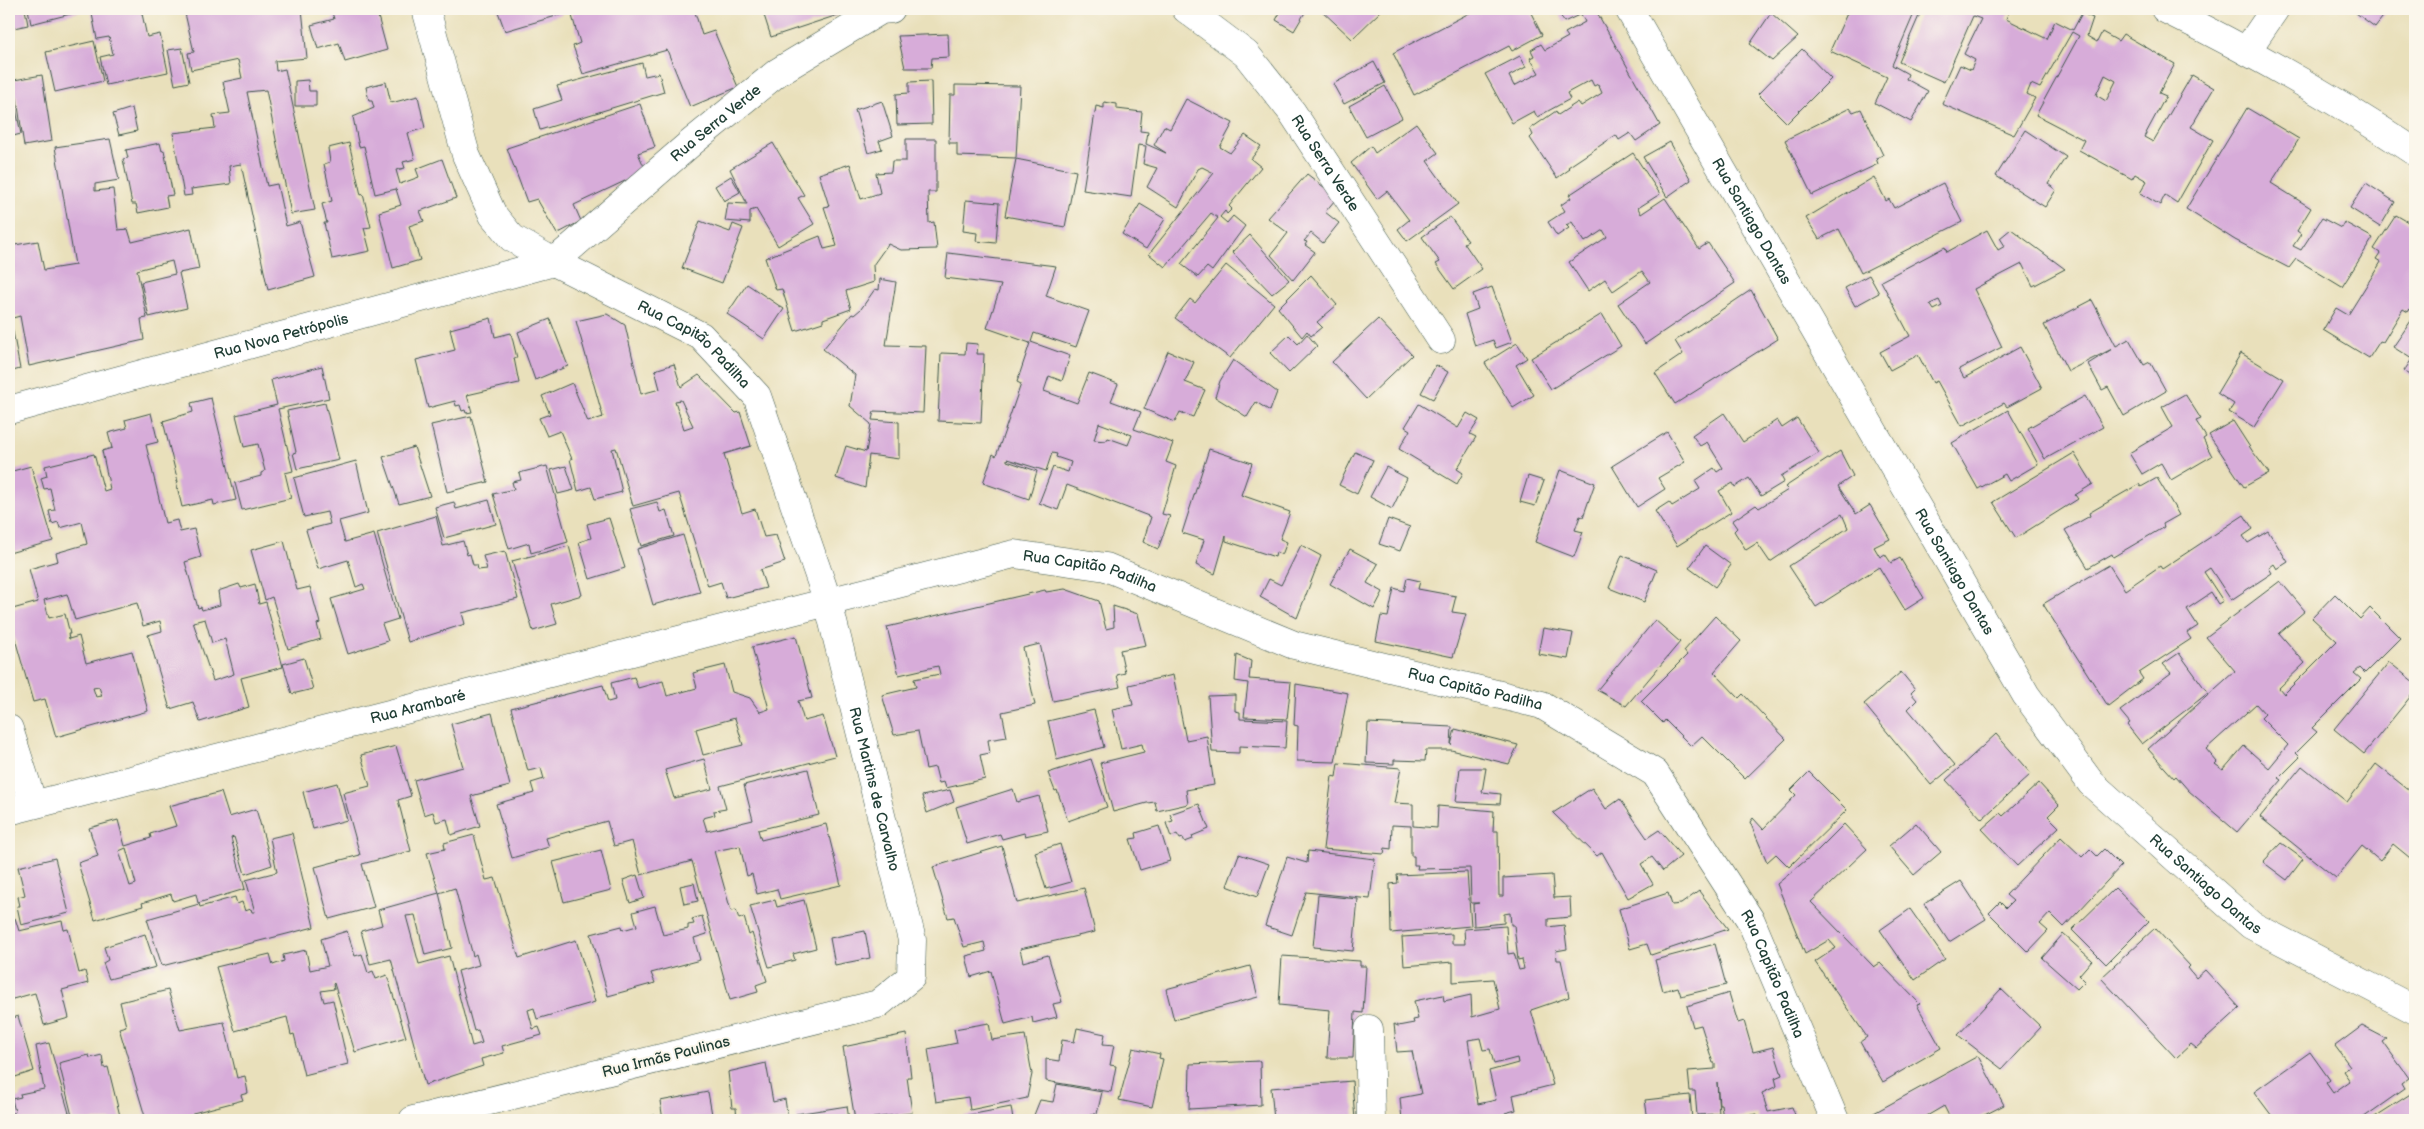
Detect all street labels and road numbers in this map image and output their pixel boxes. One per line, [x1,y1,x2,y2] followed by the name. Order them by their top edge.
[667,80,765,166] street label: Rua Serra Verde
[1287,111,1364,215] street label: Rua Serra Verde
[1708,154,1796,288] street label: Rua Santiago Dantas
[634,296,754,392] street label: Rua Capitão Padilha
[212,309,351,363] street label: Rua Nova Petrópolis
[1911,505,1999,639] street label: Rua Santiago Dantas
[1022,546,1160,596] street label: Rua Capitão Padilha
[1406,663,1545,714] street label: Rua Capitão Padilha
[368,685,468,728] street label: Rua Arambaré
[845,705,904,873] street label: Rua Martins de Carvalho
[2146,830,2265,939] street label: Rua Santiago Dantas
[1737,906,1809,1041] street label: Rua Capitão Padilha
[600,1032,732,1082] street label: Rua Irmãs Paulinas

